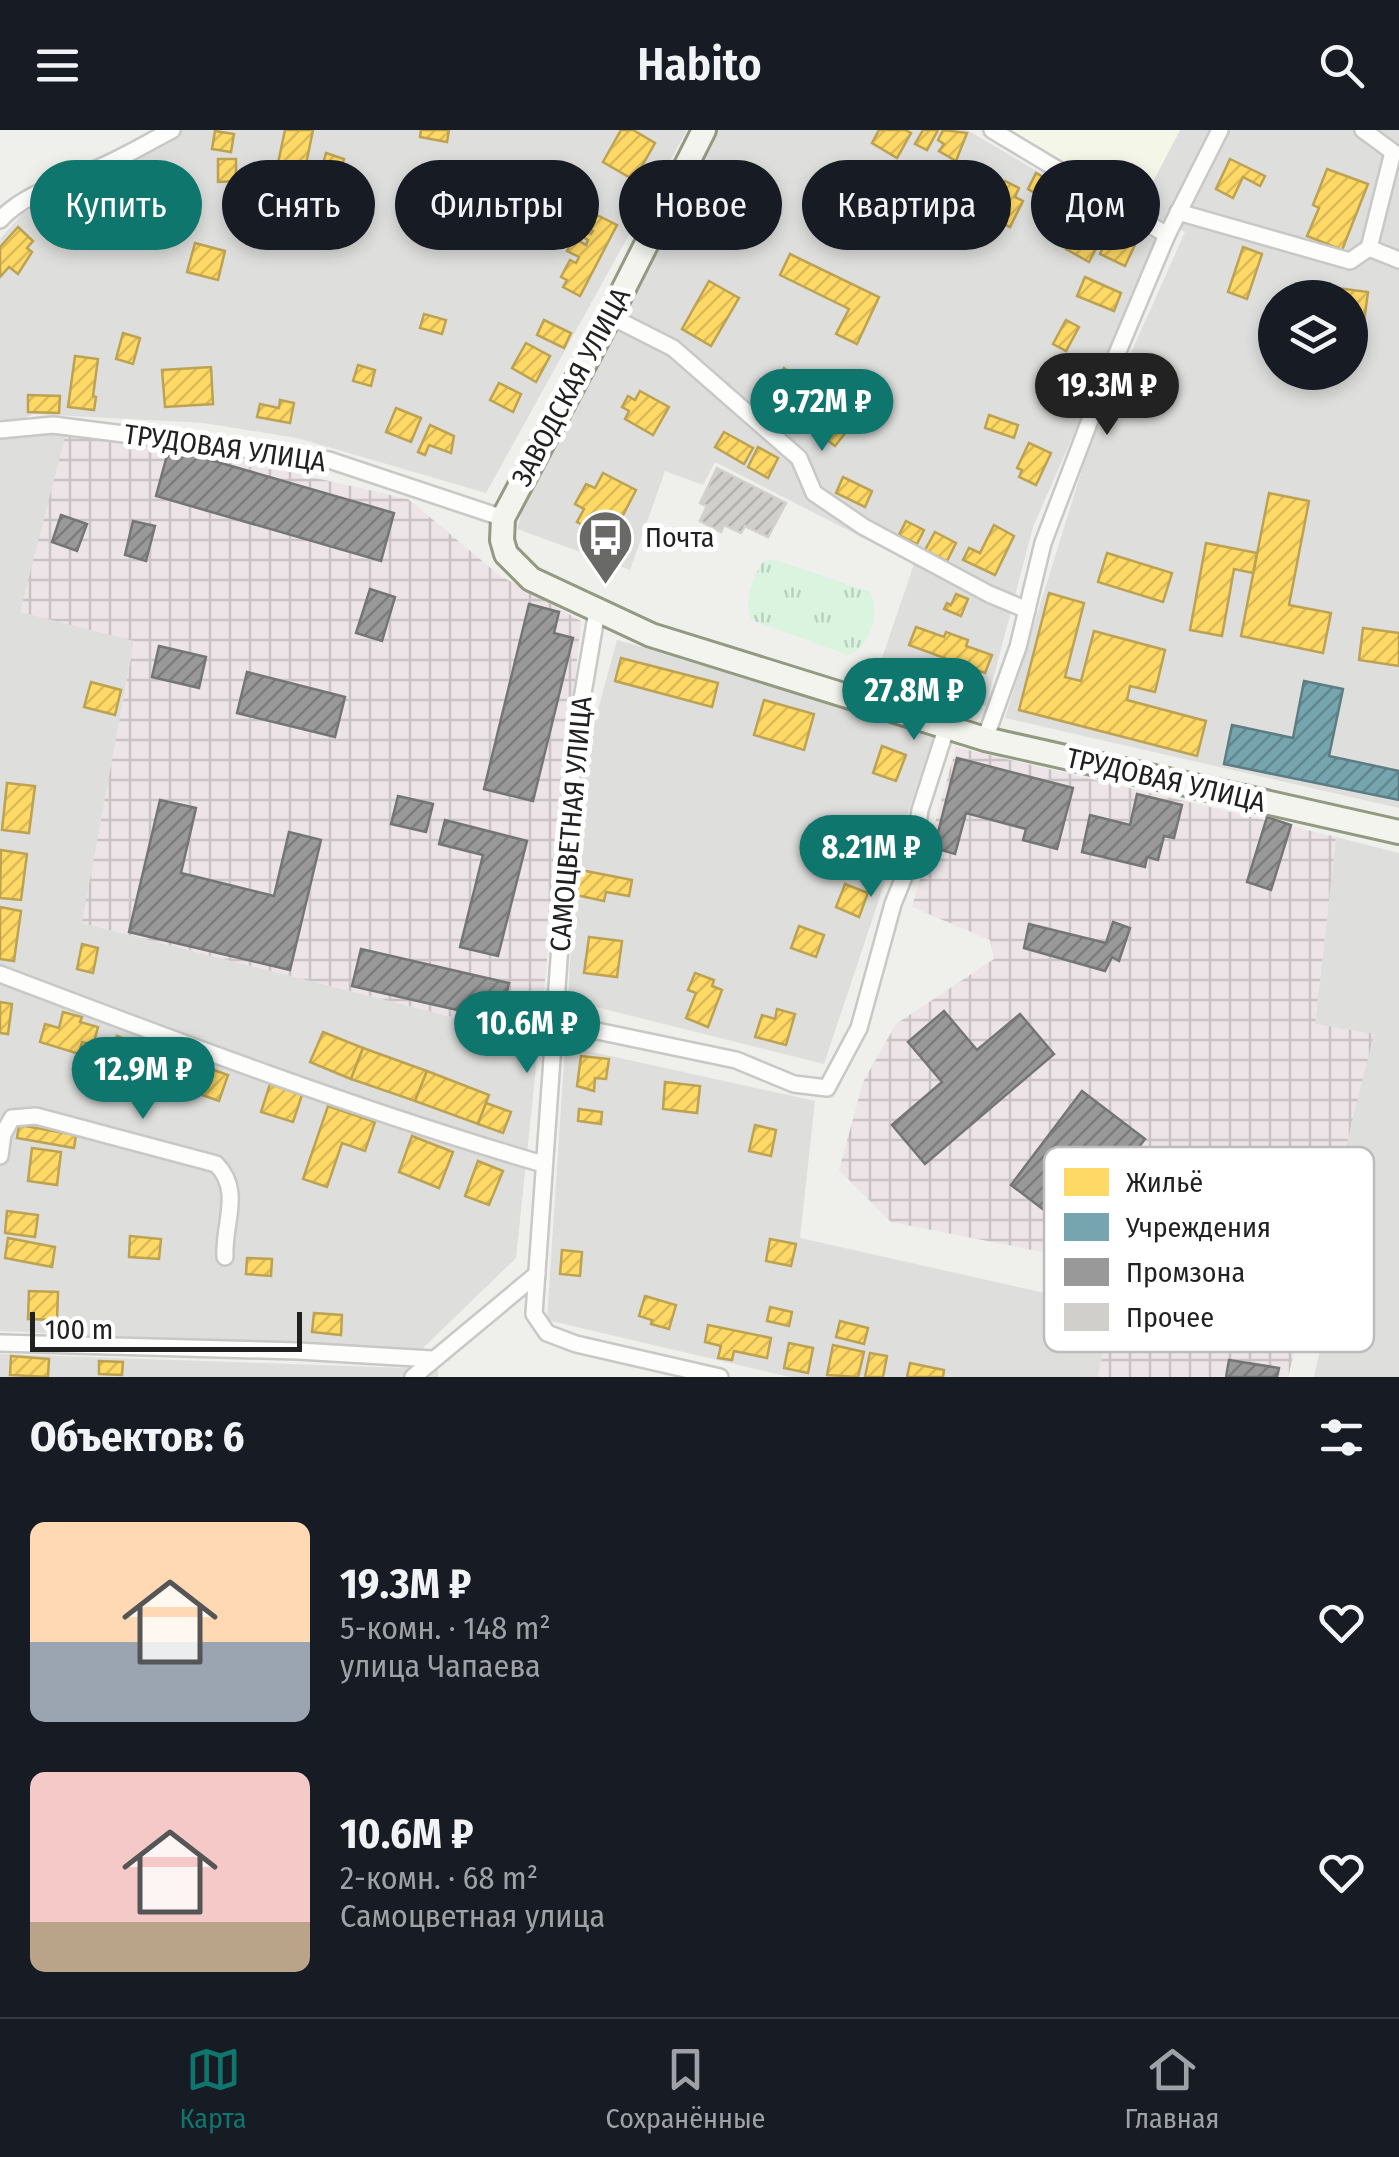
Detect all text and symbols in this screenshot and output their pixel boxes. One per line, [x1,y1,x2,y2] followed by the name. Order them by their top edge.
[30,38,85,93] icon: menu
[637,38,762,92] text: Habito
[1314,38,1369,93] icon: search
[30,160,202,250] chip: Купить
[222,160,375,250] chip: Снять
[395,160,599,250] chip: Фильтры
[619,160,782,250] chip: Новое
[802,160,1011,250] chip: Квартира
[1031,160,1160,250] chip: Дом
[1258,280,1368,390] map controls
[1258,280,1368,390] button: layers
[505,282,637,492] street label: ЗАВОДСКАЯ УЛИЦА
[1015,353,1199,438] pin: 19.3M ₽
[1057,366,1157,404] text: 19.3M ₽
[730,369,914,454] pin: 9.72M ₽
[772,382,872,420] text: 9.72M ₽
[122,418,328,479] street label: ТРУДОВАЯ УЛИЦА
[576,507,636,586] bus stop icon: Почта
[645,521,715,554] place label: Почта
[822,658,1006,743] pin: 27.8M ₽
[864,671,964,709] text: 27.8M ₽
[543,695,599,953] street label: САМОЦВЕТНАЯ УЛИЦА
[1063,741,1269,819] street label: ТРУДОВАЯ УЛИЦА
[779,815,963,900] pin: 8.21M ₽
[821,828,921,866] text: 8.21M ₽
[435,991,619,1076] pin: 10.6M ₽
[476,1004,578,1042] text: 10.6M ₽
[51,1037,235,1122] pin: 12.9M ₽
[94,1050,192,1088] text: 12.9M ₽
[1044,1147,1374,1352] legend
[1126,1166,1203,1199] text: Жильё
[1125,1211,1271,1244] text: Учреждения
[1126,1256,1245,1289] text: Промзона
[1126,1301,1214,1334] text: Прочее
[30,1307,302,1352] scale bar
[45,1313,113,1346] text: 100 m
[1314,1410,1369,1465] icon: filters
[30,1412,244,1462] text: Объектов: 6
[340,1559,471,1609] text: 19.3M ₽
[110,1562,230,1682] icon: home
[1314,1595,1369,1650] icon: heart
[340,1609,551,1647] text: 5-комн. · 148 m²
[340,1647,541,1685] text: улица Чапаева
[340,1809,474,1859] text: 10.6M ₽
[110,1812,230,1932] icon: home
[1314,1845,1369,1900] icon: heart
[340,1859,538,1897] text: 2-комн. · 68 m²
[340,1897,605,1935] text: Самоцветная улица
[180,2042,246,2135] tab: Карта
[606,2042,765,2135] tab: Сохранённые
[1125,2042,1219,2135] tab: Главная

